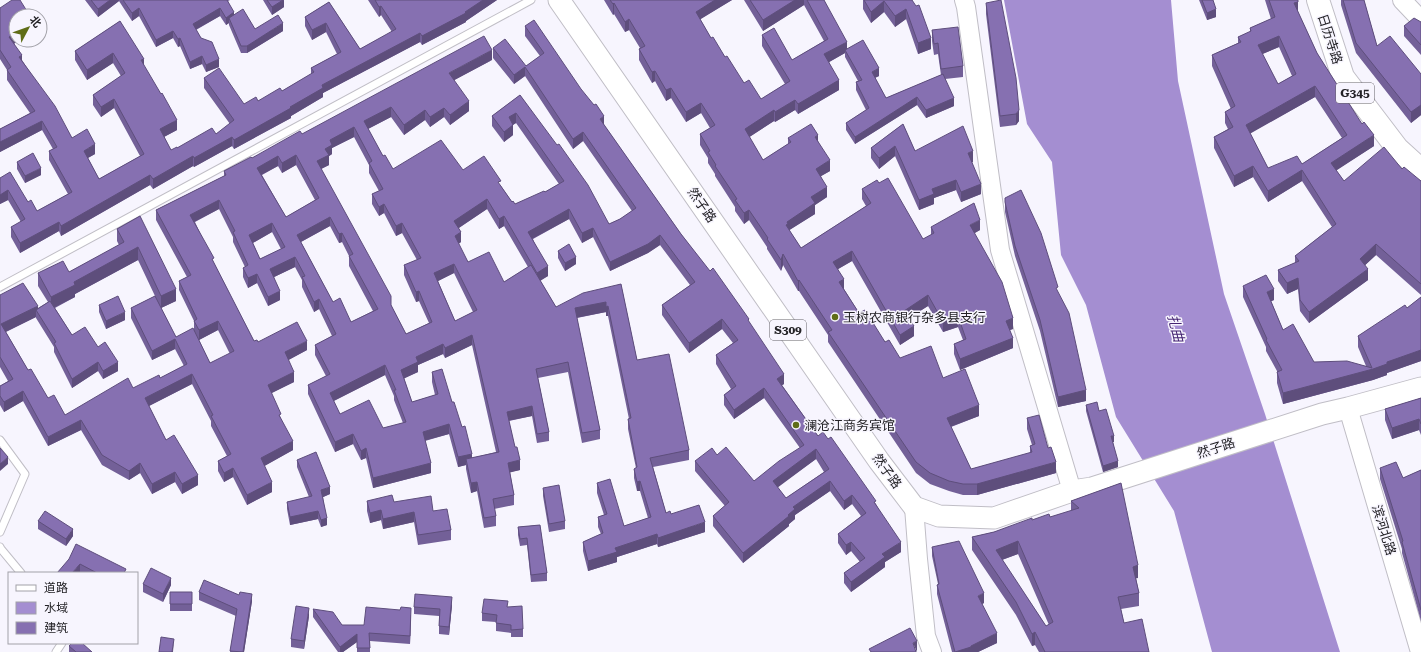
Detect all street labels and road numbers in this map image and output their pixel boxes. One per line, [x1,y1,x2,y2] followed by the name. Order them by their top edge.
[1315,12,1345,66] street label: 日历寺路
[1336,83,1374,103] road number: G345
[685,185,719,225] street label: 然子路
[770,320,806,340] road number: S309
[1195,435,1237,461] street label: 然子路
[869,451,905,491] street label: 然子路
[1369,503,1399,557] street label: 滨河北路

